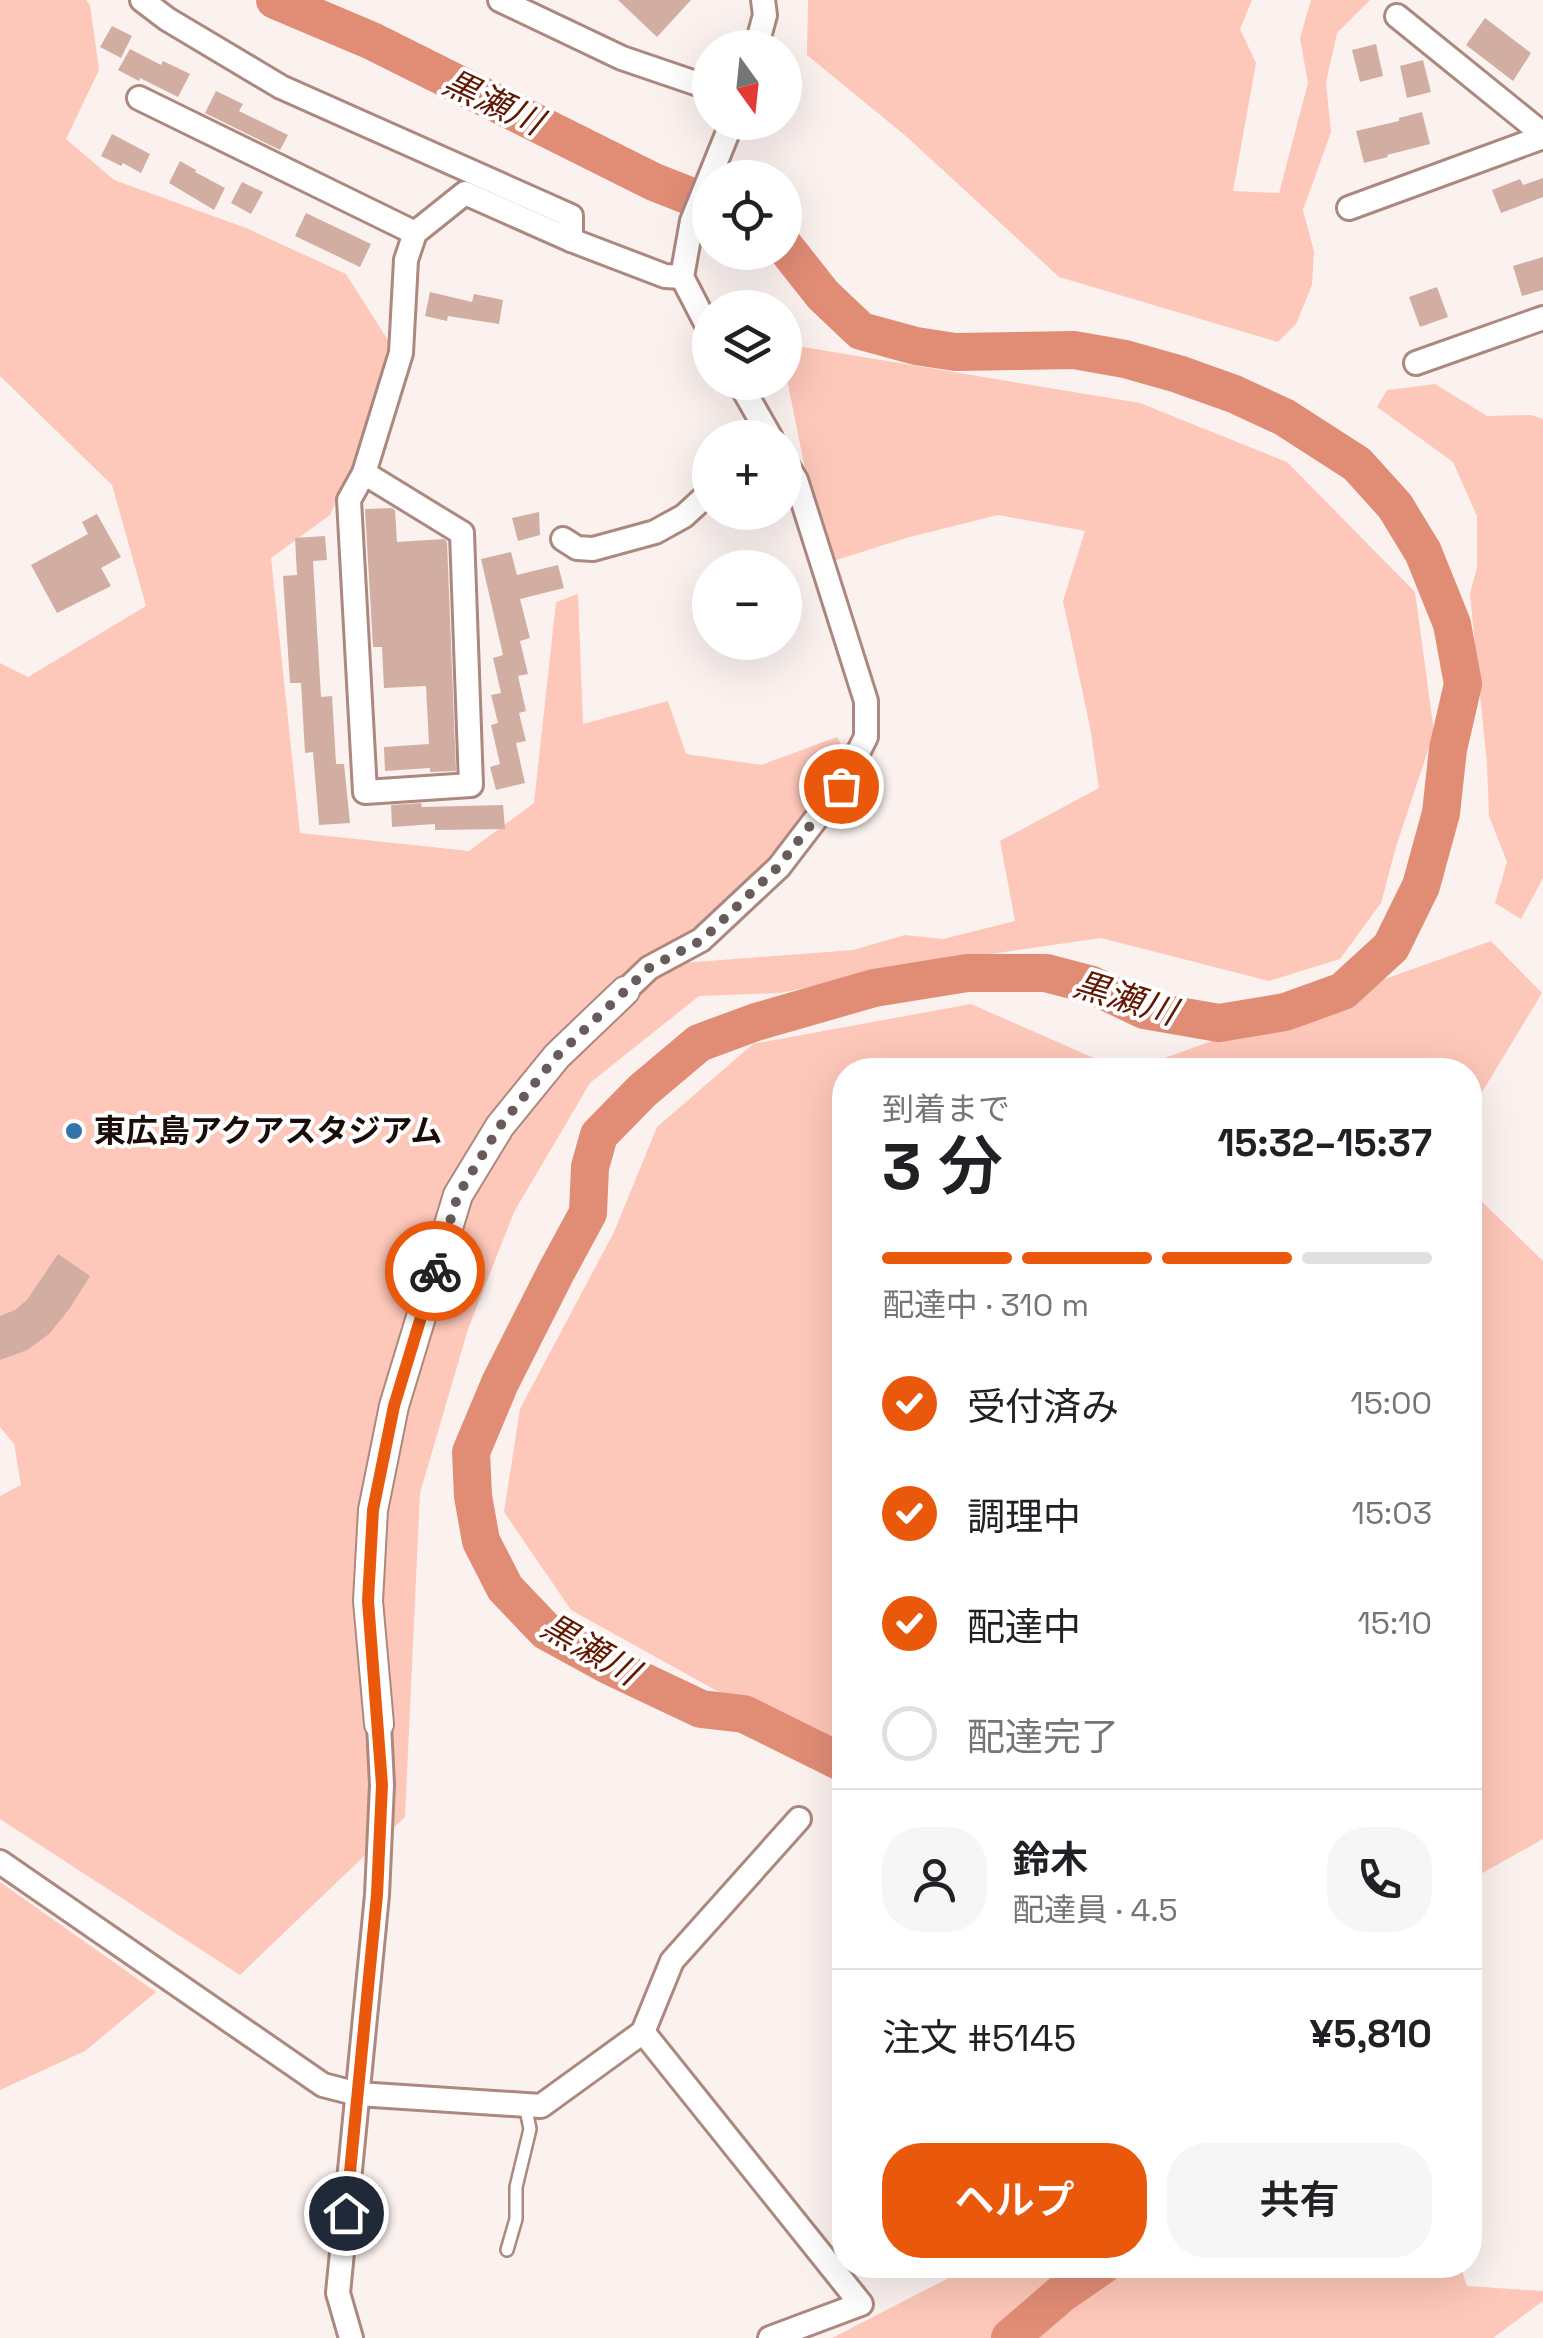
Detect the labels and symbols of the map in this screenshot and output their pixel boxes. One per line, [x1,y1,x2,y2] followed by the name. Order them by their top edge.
[692,30,802,140] north arrow
[436,60,553,146] water label: 黒瀬川
[799,744,884,829] pin
[1068,962,1185,1036] water label: 黒瀬川
[94,1111,442,1151] place label: 東広島アクアスタジアム
[63,1120,85,1142] marker: 東広島アクアスタジアム
[385,1221,485,1321] courier
[534,1604,650,1696] water label: 黒瀬川
[304,2171,389,2256] pin

